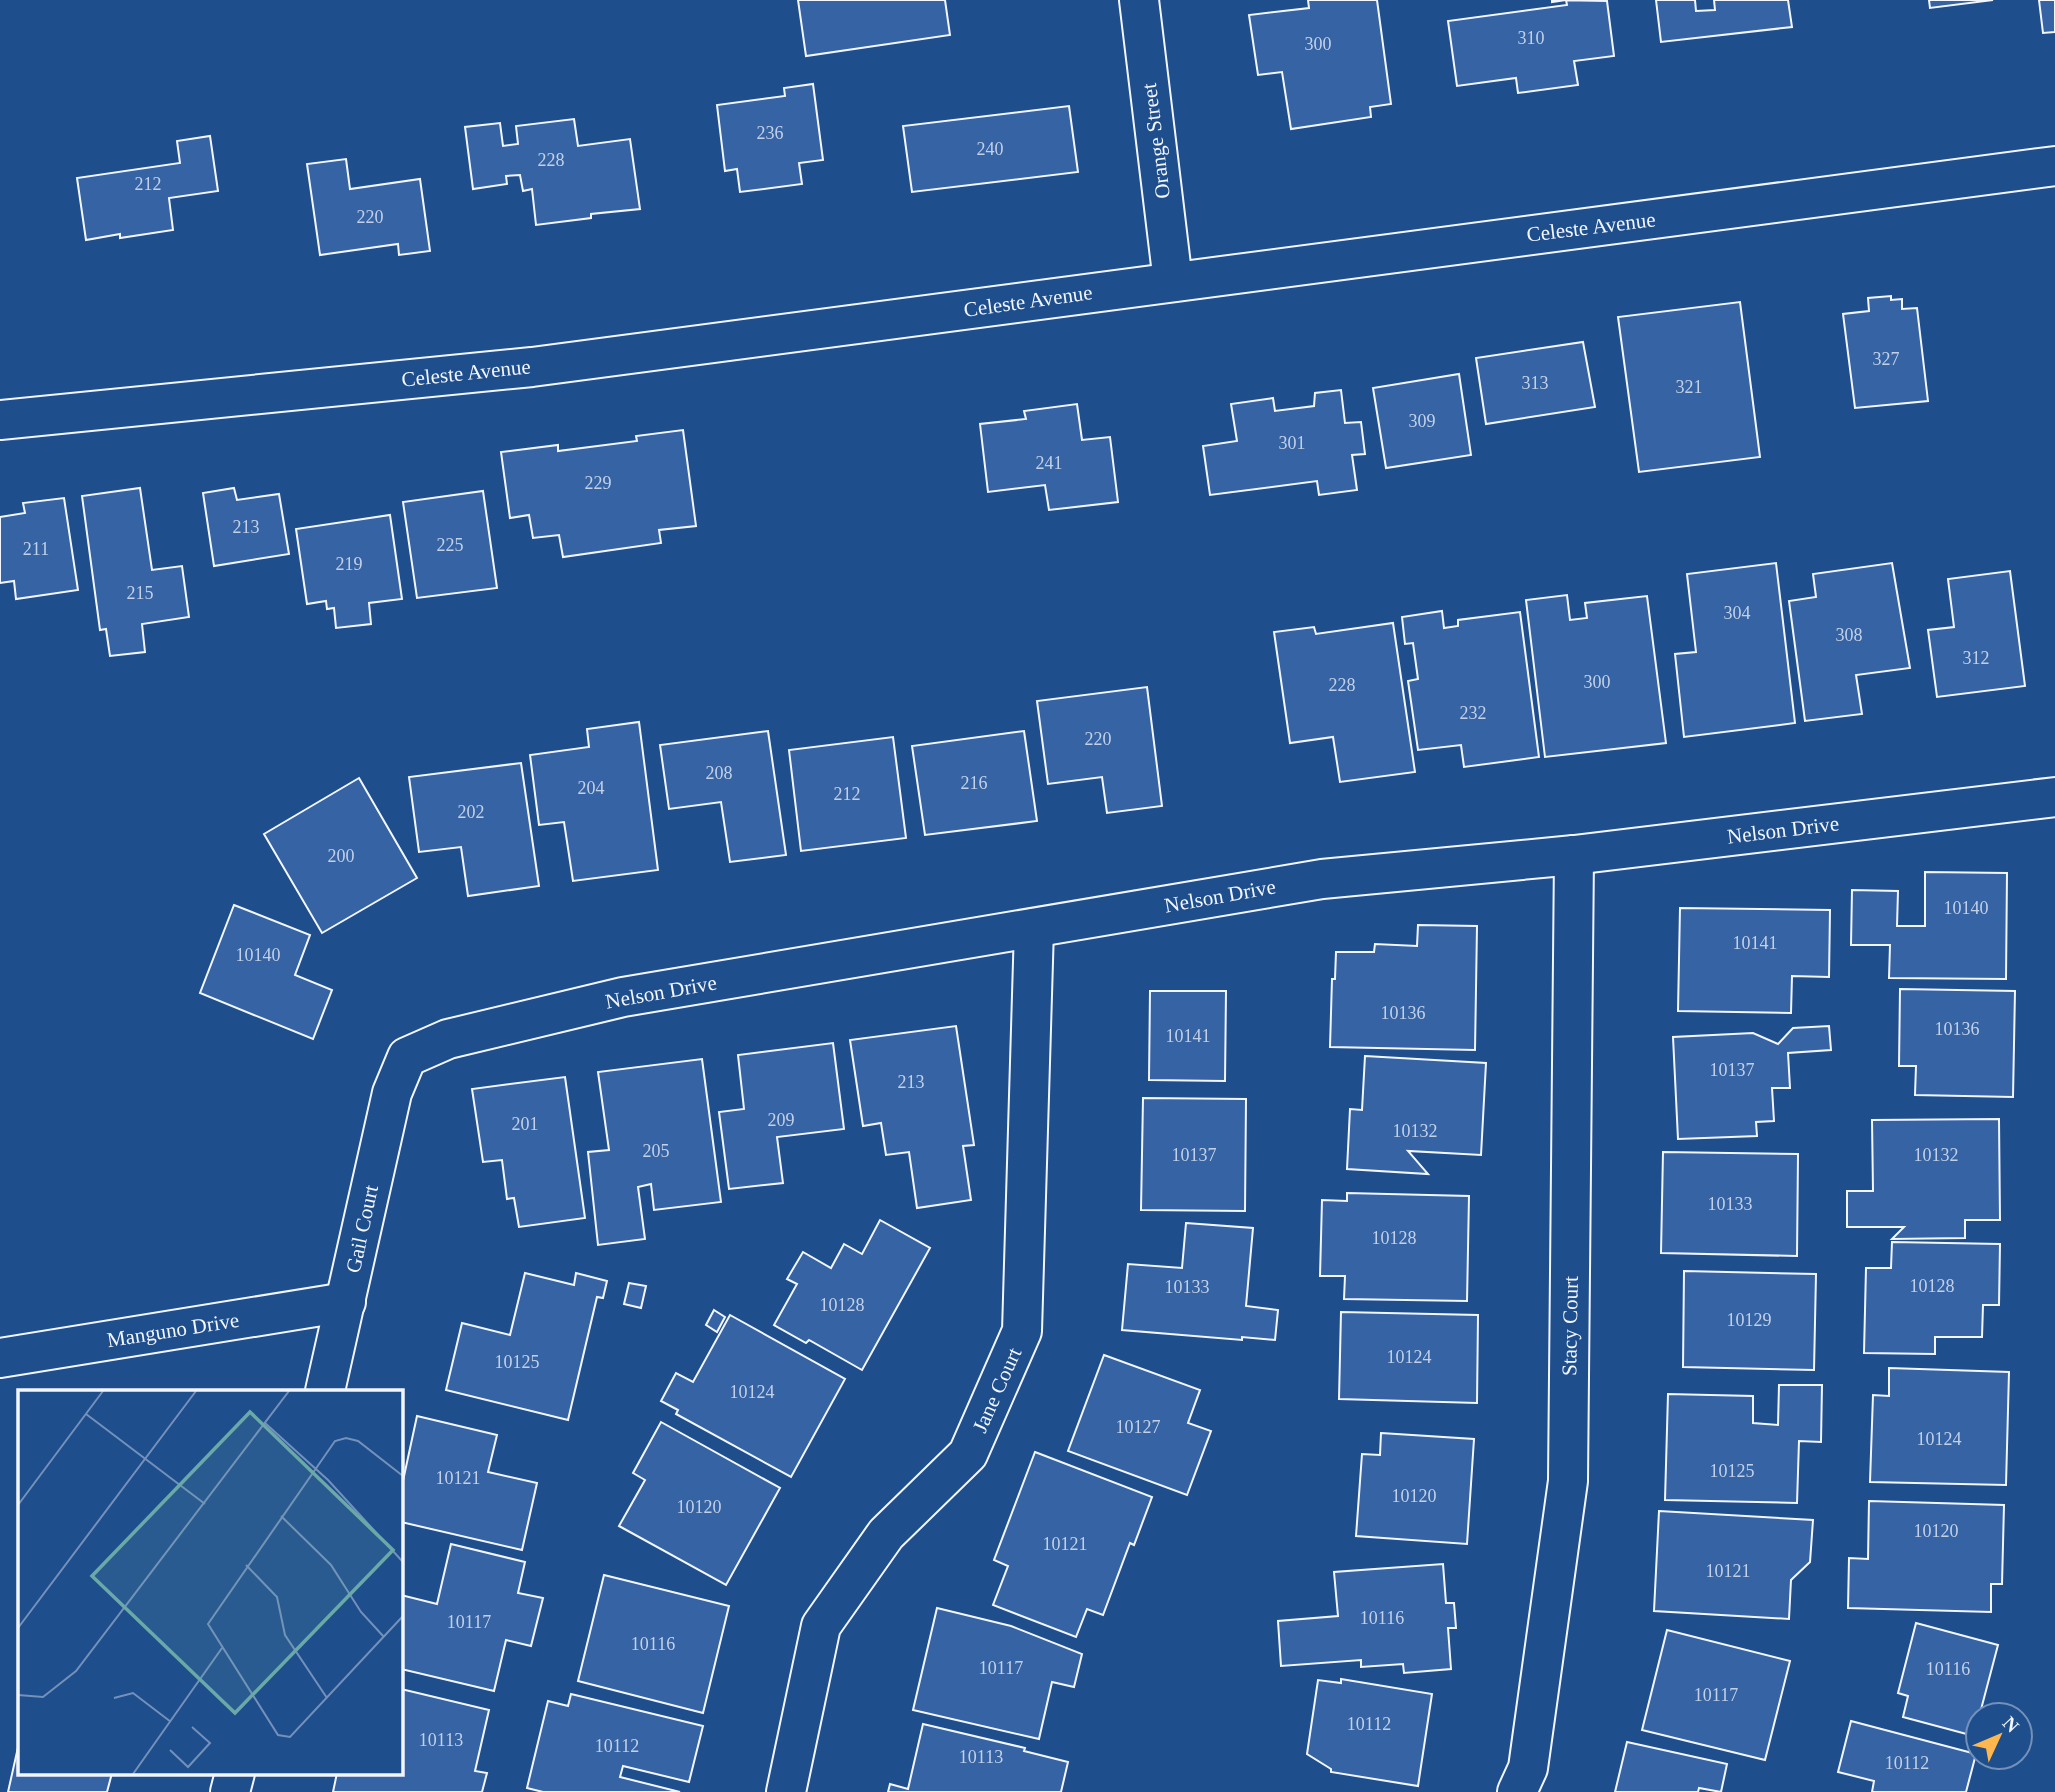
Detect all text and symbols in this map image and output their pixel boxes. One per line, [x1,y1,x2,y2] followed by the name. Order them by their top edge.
[1518,28,1545,48] house number: 310
[1305,34,1332,54] house number: 300
[1137,82,1175,200] street label: Orange Street
[757,123,784,143] house number: 236
[977,139,1004,159] house number: 240
[538,150,565,170] house number: 228
[135,174,162,194] house number: 212
[357,207,384,227] house number: 220
[1525,207,1657,247] street label: Celeste Avenue
[962,280,1094,322] street label: Celeste Avenue
[1873,349,1900,369] house number: 327
[400,354,532,392] street label: Celeste Avenue
[1522,373,1549,393] house number: 313
[1676,377,1703,397] house number: 321
[1409,411,1436,431] house number: 309
[1279,433,1306,453] house number: 301
[1036,453,1063,473] house number: 241
[585,473,612,493] house number: 229
[233,517,260,537] house number: 213
[437,535,464,555] house number: 225
[23,539,49,559] house number: 211
[336,554,363,574] house number: 219
[127,583,154,603] house number: 215
[1724,603,1751,623] house number: 304
[1836,625,1863,645] house number: 308
[1963,648,1990,668] house number: 312
[1584,672,1611,692] house number: 300
[1329,675,1356,695] house number: 228
[1460,703,1487,723] house number: 232
[1085,729,1112,749] house number: 220
[706,763,733,783] house number: 208
[961,773,988,793] house number: 216
[578,778,605,798] house number: 204
[834,784,861,804] house number: 212
[458,802,485,822] house number: 202
[1726,811,1840,849] street label: Nelson Drive
[328,846,355,866] house number: 200
[1162,874,1278,918] street label: Nelson Drive
[1944,898,1989,918] house number: 10140
[1733,933,1778,953] house number: 10141
[236,945,281,965] house number: 10140
[603,970,719,1014] street label: Nelson Drive
[1381,1003,1426,1023] house number: 10136
[1935,1019,1980,1039] house number: 10136
[1166,1026,1211,1046] house number: 10141
[1710,1060,1755,1080] house number: 10137
[898,1072,925,1092] house number: 213
[768,1110,795,1130] house number: 209
[512,1114,539,1134] house number: 201
[1393,1121,1438,1141] house number: 10132
[643,1141,670,1161] house number: 205
[1172,1145,1217,1165] house number: 10137
[1914,1145,1959,1165] house number: 10132
[341,1183,383,1275] street label: Gail Court
[1708,1194,1753,1214] house number: 10133
[1372,1228,1417,1248] house number: 10128
[1557,1276,1583,1376] street label: Stacy Court
[1910,1276,1955,1296] house number: 10128
[1165,1277,1210,1297] house number: 10133
[820,1295,865,1315] house number: 10128
[105,1308,241,1352] street label: Manguno Drive
[1727,1310,1772,1330] house number: 10129
[968,1344,1026,1436] street label: Jane Court
[1387,1347,1432,1367] house number: 10124
[495,1352,540,1372] house number: 10125
[730,1382,775,1402] house number: 10124
[18,1390,402,1774] inset map
[1116,1417,1161,1437] house number: 10127
[1917,1429,1962,1449] house number: 10124
[1710,1461,1755,1481] house number: 10125
[436,1468,481,1488] house number: 10121
[1392,1486,1437,1506] house number: 10120
[677,1497,722,1517] house number: 10120
[1914,1521,1959,1541] house number: 10120
[1043,1534,1088,1554] house number: 10121
[1706,1561,1751,1581] house number: 10121
[1360,1608,1404,1628] house number: 10116
[447,1612,491,1632] house number: 10117
[631,1634,675,1654] house number: 10116
[979,1658,1023,1678] house number: 10117
[1926,1659,1970,1679] house number: 10116
[1694,1685,1738,1705] house number: 10117
[1964,1701,2034,1771] north arrow
[1999,1712,2023,1737] text: N
[1347,1714,1391,1734] house number: 10112
[419,1730,463,1750] house number: 10113
[595,1736,639,1756] house number: 10112
[959,1747,1003,1767] house number: 10113
[1885,1753,1929,1773] house number: 10112

